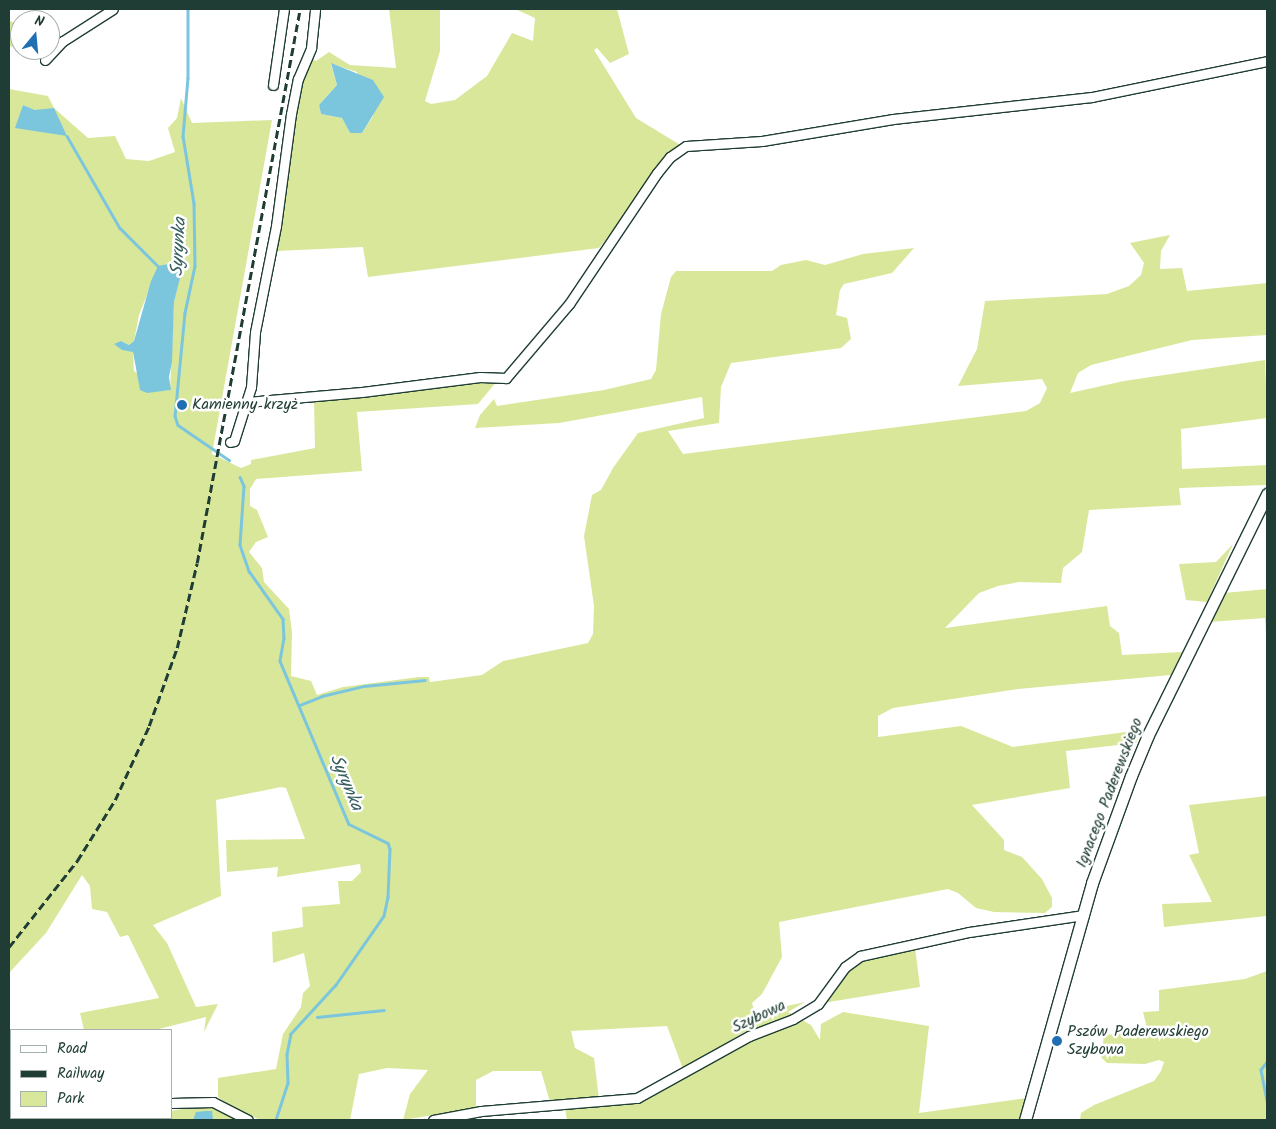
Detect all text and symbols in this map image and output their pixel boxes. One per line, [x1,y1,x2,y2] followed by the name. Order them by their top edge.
[10,10,60,60] north arrow
[32,10,47,33] text: N
[168,217,192,277] water label: Syrynka
[192,395,298,415] place label: Kamienny krzyż
[176,399,188,411] marker: Kamienny krzyż
[1073,715,1147,871] street label: Ignacego Paderewskiego
[324,752,366,814] water label: Syrynka
[729,996,789,1038] street label: Szybowa
[1067,1022,1209,1060] place label: Pszów Paderewskiego Szybowa
[10,1029,172,1119] legend
[1051,1035,1063,1047] marker: Pszów Paderewskiego Szybowa
[57,1037,87,1061] text: Road
[57,1062,104,1086] text: Railway
[57,1087,84,1111] text: Park

